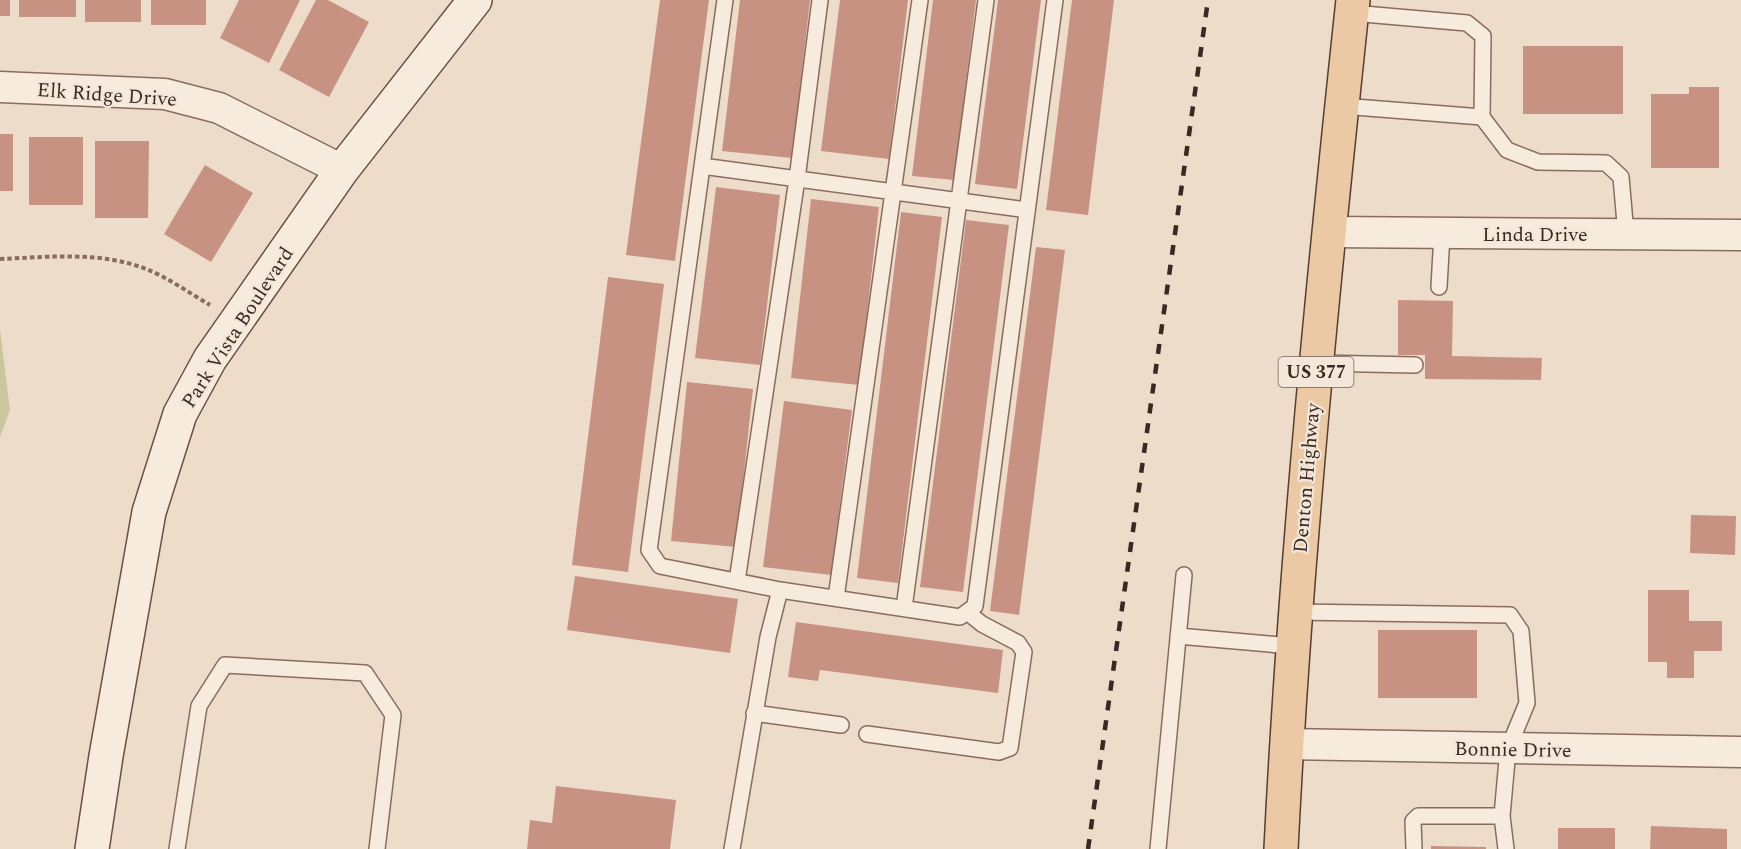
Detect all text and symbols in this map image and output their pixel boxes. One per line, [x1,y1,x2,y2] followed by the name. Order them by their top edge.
[36,75,178,115] street label: Elk Ridge Drive
[1482,220,1588,250] street label: Linda Drive
[174,241,301,414] street label: Park Vista Boulevard
[1278,357,1354,387] road number: US 377
[1286,401,1329,554] street label: Denton Highway
[1454,734,1572,766] street label: Bonnie Drive

